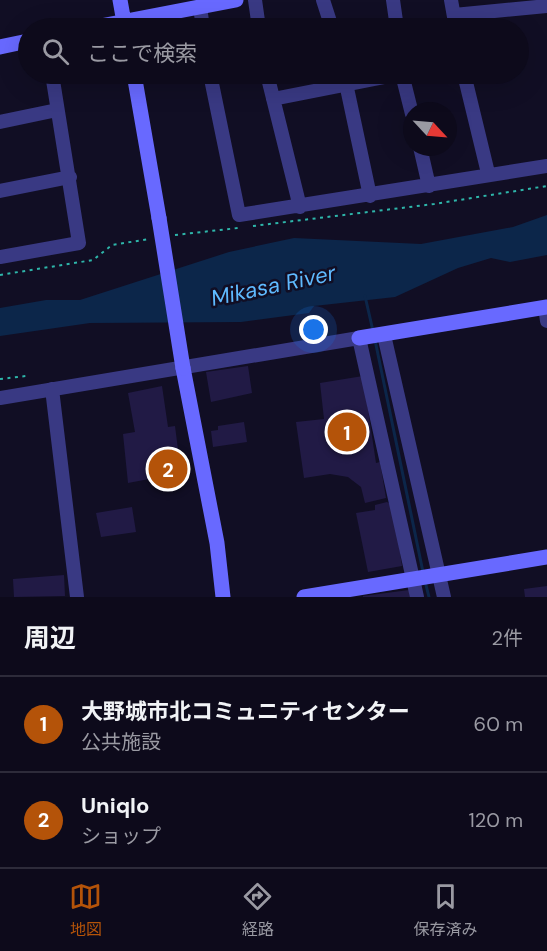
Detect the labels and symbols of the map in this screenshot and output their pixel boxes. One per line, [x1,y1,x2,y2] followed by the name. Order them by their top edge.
[403,102,457,156] north arrow
[208,258,339,313] water label: Mikasa River
[299,315,328,344] your location
[328,410,366,454] pin: 1
[148,446,188,492] pin: 2

